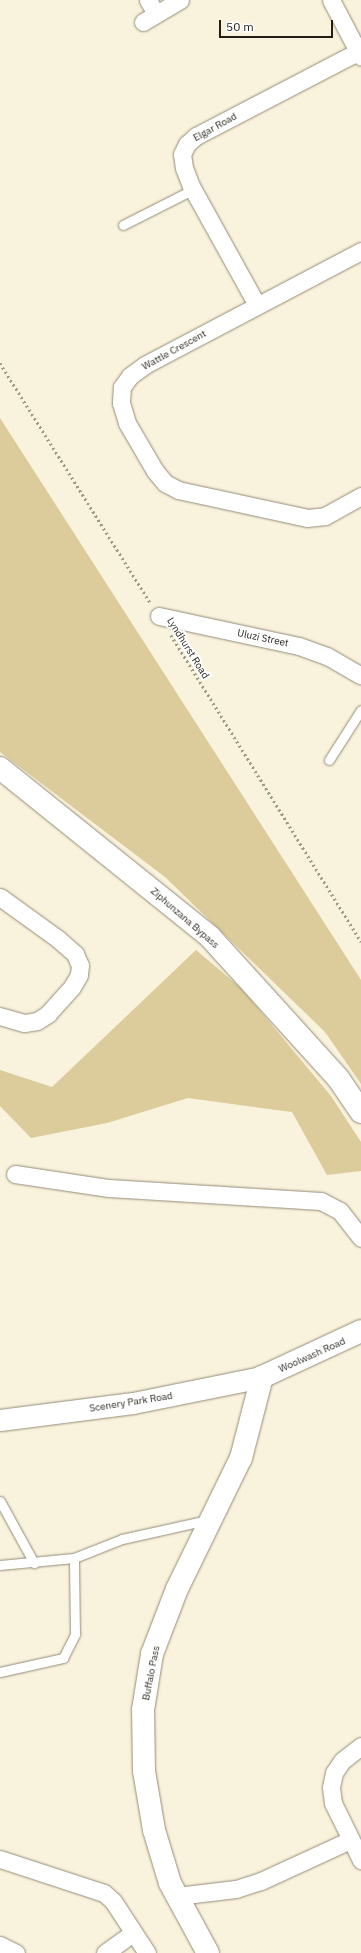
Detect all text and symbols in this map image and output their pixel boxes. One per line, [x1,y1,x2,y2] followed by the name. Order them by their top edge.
[221,12,335,38] scale bar
[226,19,254,34] text: 50 m
[191,110,239,144] street label: Elgar Road
[140,327,208,373] street label: Wattle Crescent
[164,615,212,681] street label: Lyndhurst Road
[236,627,290,649] street label: Uluzi Street
[148,885,222,951] street label: Ziphunzana Bypass
[277,1335,347,1375] street label: Woolwash Road
[89,1389,173,1415] street label: Scenery Park Road
[140,1645,162,1701] street label: Buffalo Pass

